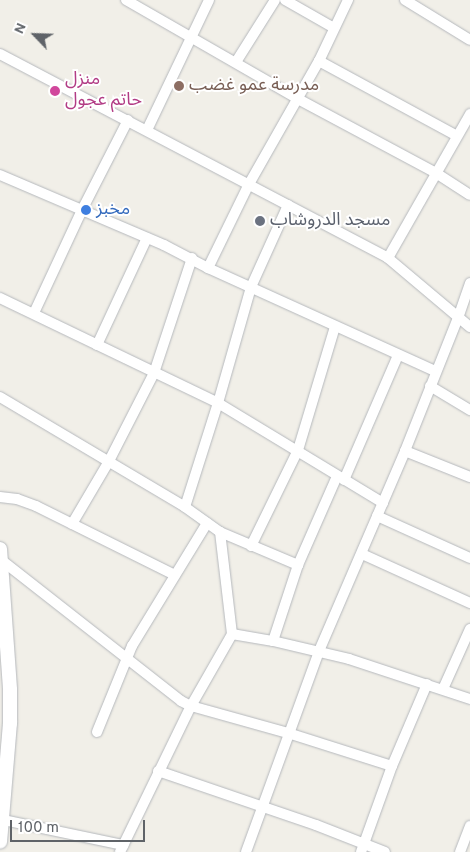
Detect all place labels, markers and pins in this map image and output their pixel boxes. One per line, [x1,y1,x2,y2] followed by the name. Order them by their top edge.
[65,70,142,112] place label: منزل حاتم عجول
[189,75,319,97] place label: مدرسة عمو غضب
[173,80,185,92] marker: مدرسة عمو غضب
[49,85,61,97] marker: منزل حاتم عجول
[96,199,130,221] place label: مخبز
[80,204,92,216] marker: مخبز
[270,210,390,232] place label: مسجد الدروشاب
[254,215,266,227] marker: مسجد الدروشاب

